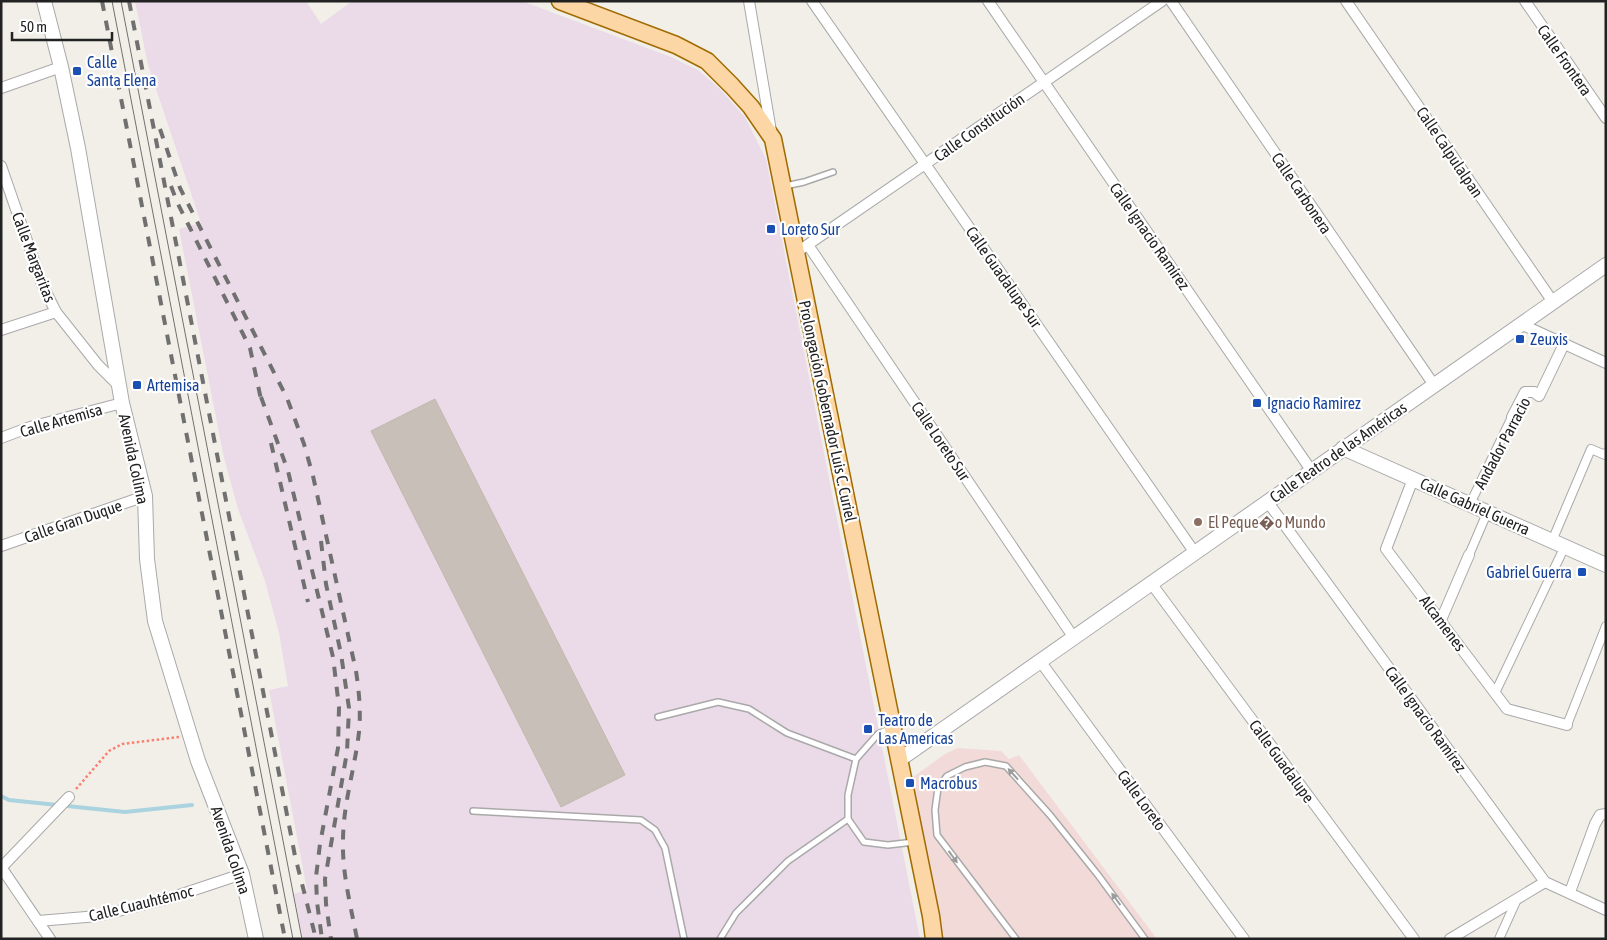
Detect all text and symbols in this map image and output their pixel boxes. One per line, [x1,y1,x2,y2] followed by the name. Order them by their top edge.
[12,10,112,42] scale bar
[20,18,47,35] text: 50 m
[1534,21,1596,99] street label: Calle Frontera
[87,53,157,89] place label: Calle Santa Elena
[71,65,83,77] marker: Calle Santa Elena
[930,89,1028,165] street label: Calle Constitución
[1412,103,1487,201] street label: Calle Calpulalpan
[1268,149,1336,237] street label: Calle Carbonera
[1106,179,1194,294] street label: Calle Ignacio Ramírez
[8,209,60,305] street label: Calle Margaritas
[781,220,840,238] place label: Loreto Sur
[765,223,777,235] marker: Loreto Sur
[962,223,1046,332] street label: Calle Guadalupe Sur
[795,299,860,524] street label: Prolongación Gobernador Luis C. Curiel
[1530,330,1568,348] place label: Zeuxis
[1514,333,1526,345] marker: Zeuxis
[147,376,199,394] place label: Artemisa
[131,379,143,391] marker: Artemisa
[1267,394,1361,413] place label: Ignacio Ramirez
[1470,394,1534,492] street label: Andador Parracio
[1251,397,1263,409] marker: Ignacio Ramirez
[908,398,974,484] street label: Calle Loreto Sur
[1266,398,1410,506] street label: Calle Teatro de las Américas
[18,400,104,440] street label: Calle Artemisa
[116,412,152,506] street label: Avenida Colima
[1417,474,1533,538] street label: Calle Gabriel Guerra
[22,496,124,547] street label: Calle Gran Duque
[1208,513,1326,532] place label: El Peque�o Mundo
[1192,516,1204,528] marker: El Peque�o Mundo
[1486,563,1572,581] place label: Gabriel Guerra
[1576,566,1588,578] marker: Gabriel Guerra
[1416,592,1470,655] street label: Alcamenes
[1381,663,1471,776] street label: Calle Ignacio Ramírez
[878,711,954,747] place label: Teatro de Las Americas
[1245,716,1318,806] street label: Calle Guadalupe
[862,723,874,735] marker: Teatro de Las Americas
[1114,766,1170,834] street label: Calle Loreto
[1008,767,1019,780] one-way arrow
[920,774,978,792] place label: Macrobus
[904,777,916,789] marker: Macrobus
[208,804,254,896] street label: Avenida Colima
[948,850,958,864] one-way arrow
[87,881,195,925] street label: Calle Cuauhtémoc
[1111,893,1122,906] one-way arrow

